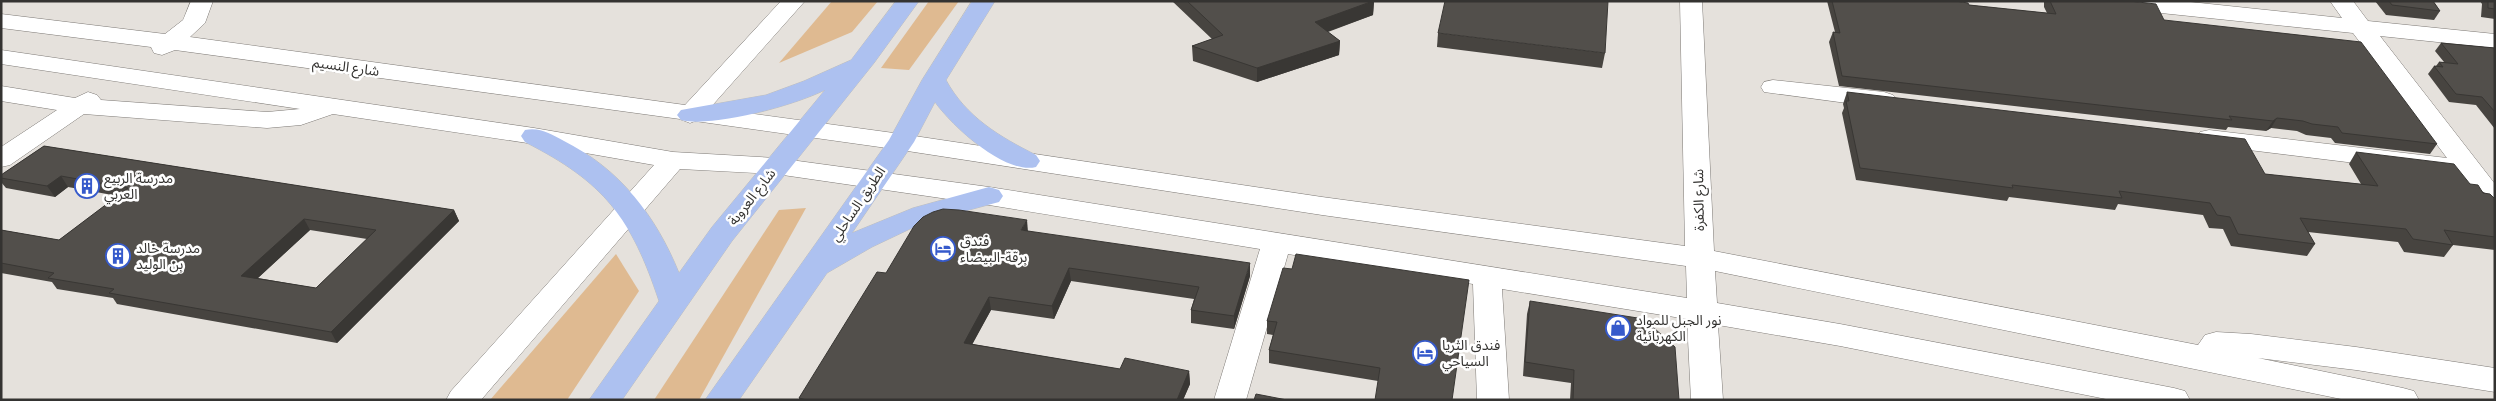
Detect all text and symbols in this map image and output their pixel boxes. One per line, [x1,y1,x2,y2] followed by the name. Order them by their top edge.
[311,54,381,82] street label: شارع النسيم
[827,163,891,246] street label: الطريق الساحلي
[725,165,781,230] street label: شارع العروبة
[1690,169,1710,231] street label: شارع الكفرة
[104,170,173,205] place label: مدرسة الربيع العربي
[74,173,100,199] building icon: مدرسة الربيع العربي
[960,233,1027,266] place label: فندق برقة-البيضاء
[930,236,956,262] hotel icon: فندق برقة-البيضاء
[136,240,200,273] place label: مدرسة خالد بن الوليد
[105,243,131,269] building icon: مدرسة خالد بن الوليد
[1636,312,1722,345] place label: نور الجبل للمواد الكهربائية
[1605,315,1631,341] shop icon: نور الجبل للمواد الكهربائية
[1442,337,1500,372] place label: فندق الثريا السياحي
[1412,340,1438,366] hotel icon: فندق الثريا السياحي

